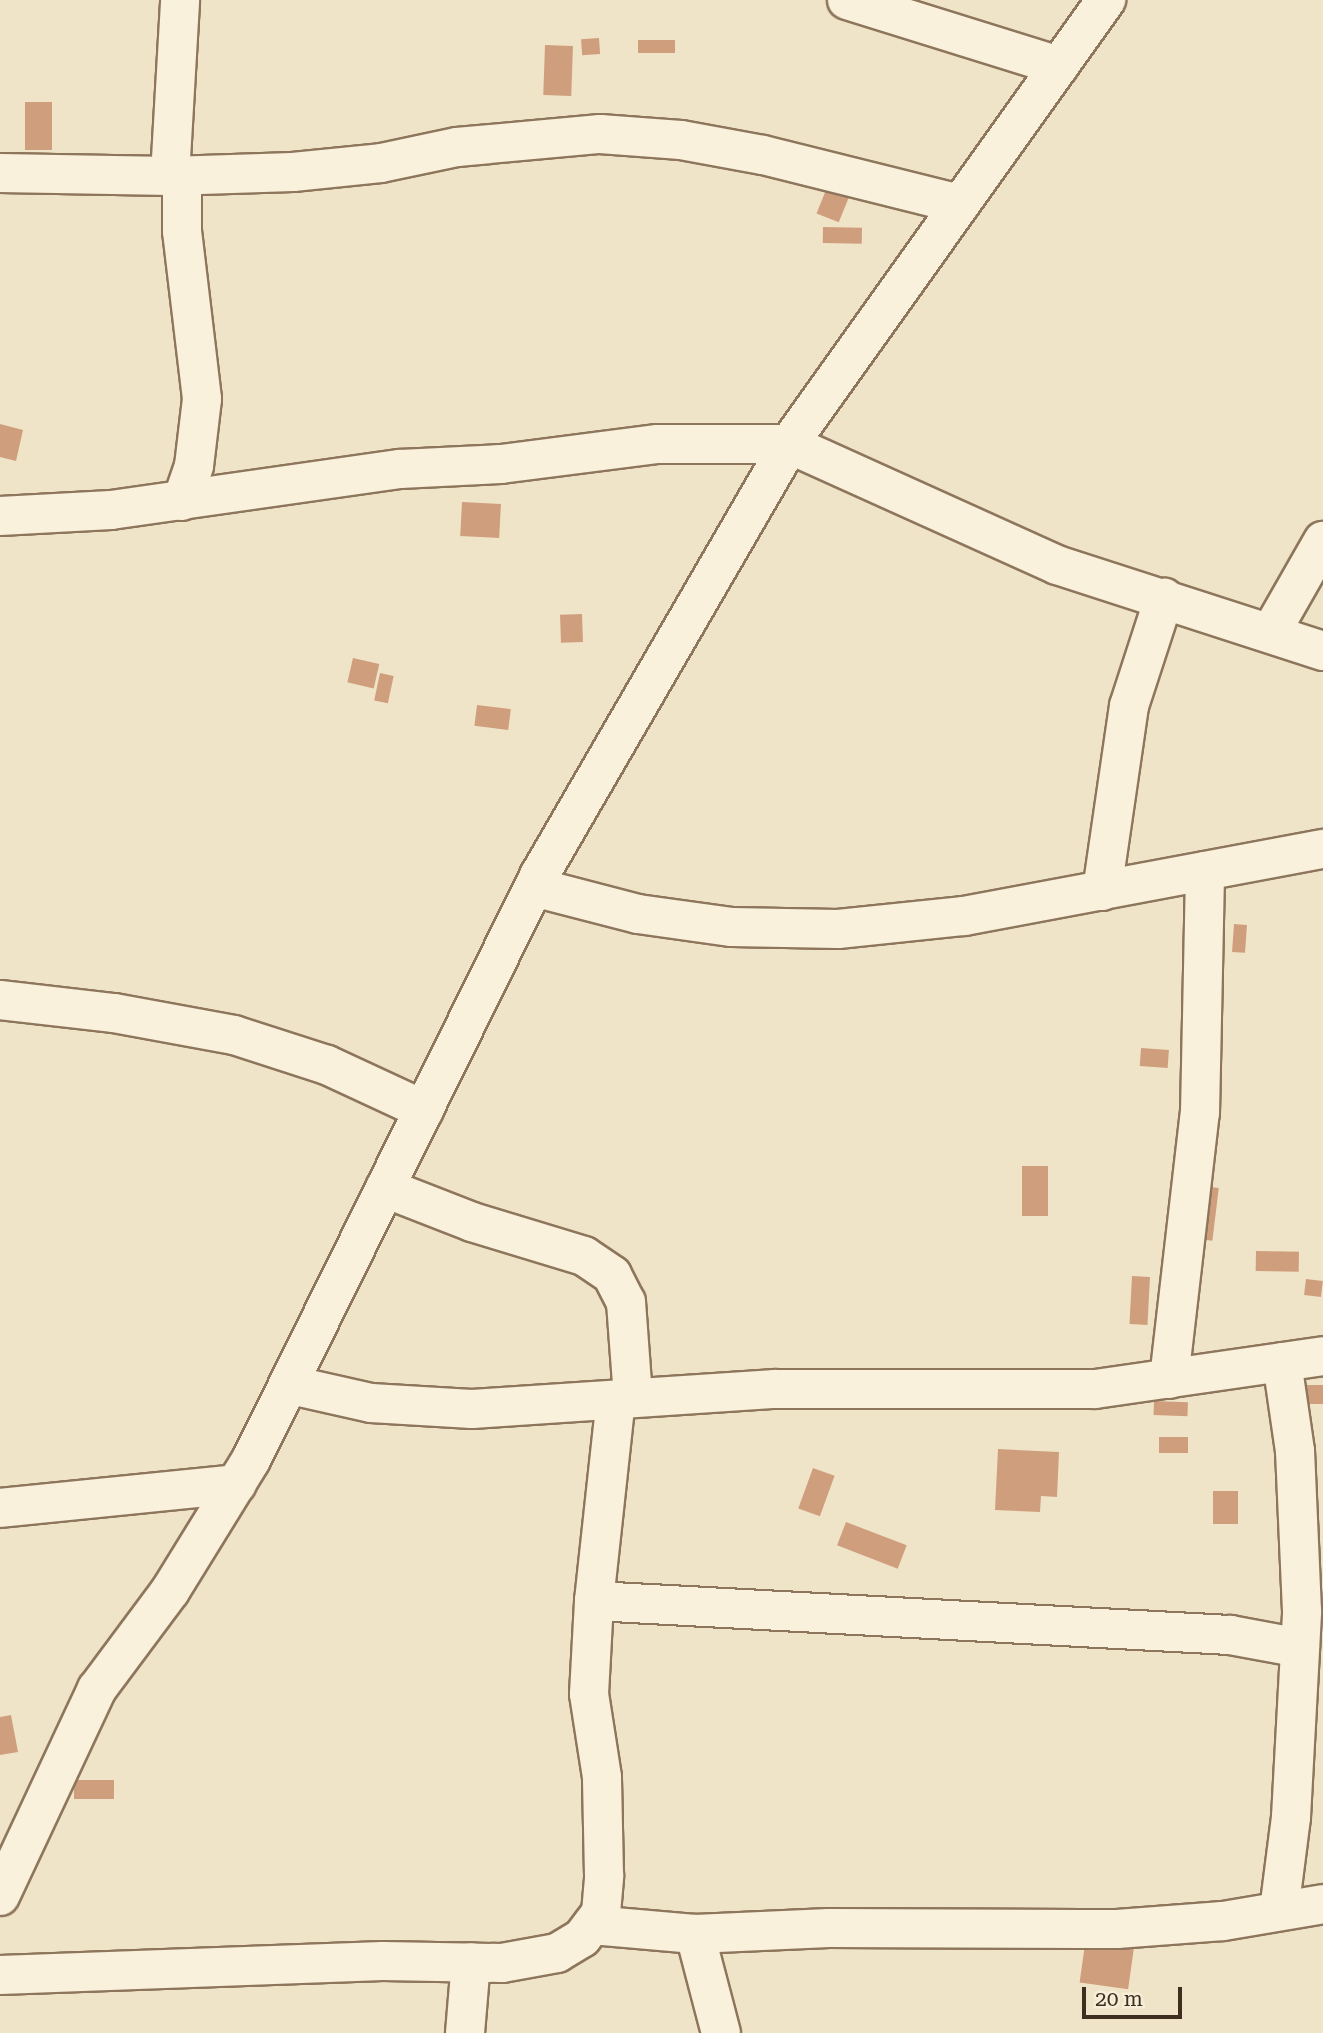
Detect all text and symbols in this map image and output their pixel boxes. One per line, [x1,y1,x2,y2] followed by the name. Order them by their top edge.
[1085,1974,1185,2018] scale bar
[1095,1987,1143,2011] text: 20 m

